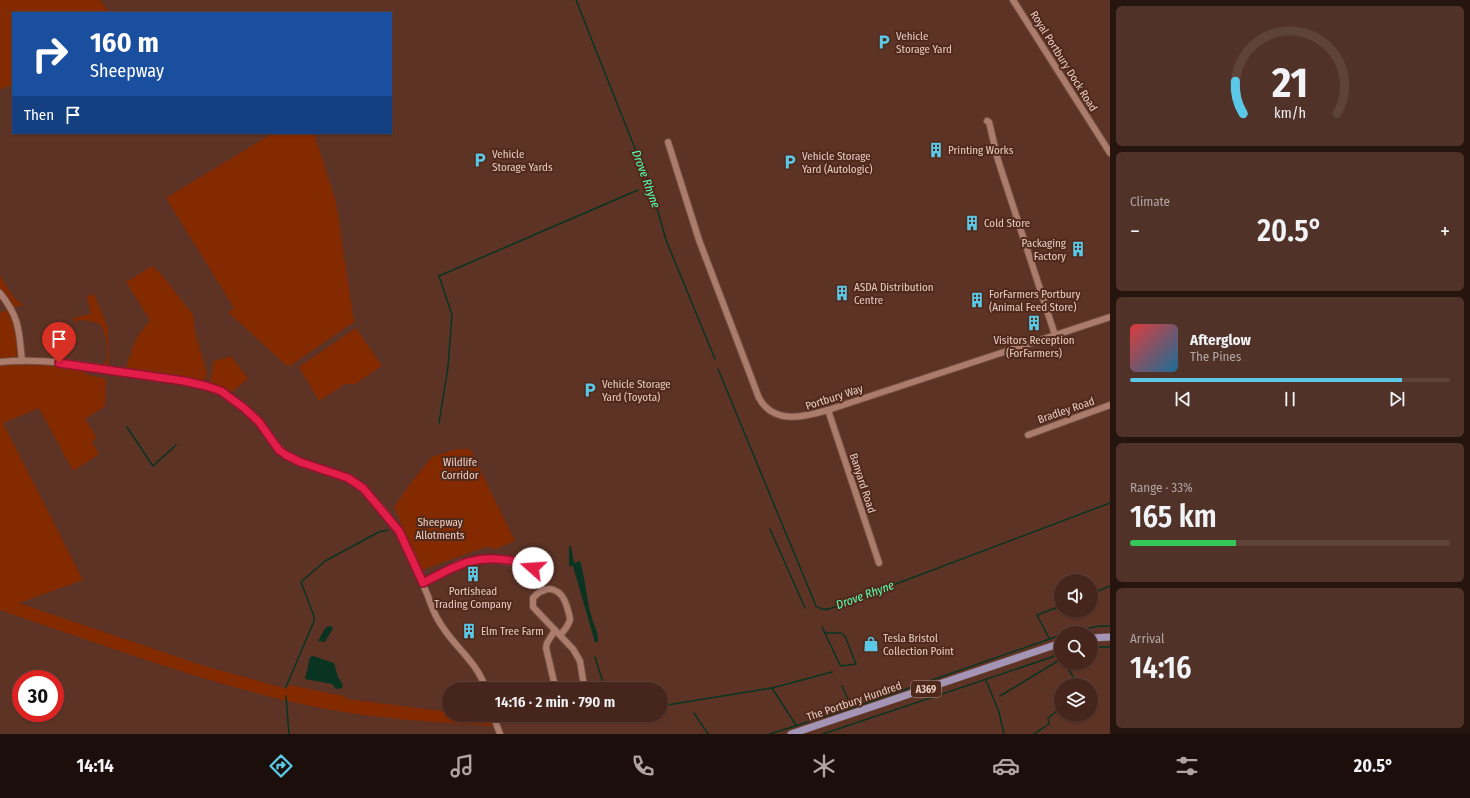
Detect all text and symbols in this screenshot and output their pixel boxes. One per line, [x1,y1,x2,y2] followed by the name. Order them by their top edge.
[1027,9,1100,114] street label: Royal Portbury Dock Road
[90,26,159,59] text: 160 m
[24,28,76,80] icon: right
[896,30,952,56] place label: Vehicle Storage Yard
[875,33,893,51] parking icon: Vehicle Storage Yard
[1271,58,1308,108] text: 21
[90,60,164,82] text: Sheepway
[62,104,84,126] icon: arrive
[1274,104,1306,121] text: km/h
[24,106,54,124] text: Then
[927,141,945,159] building icon: Printing Works
[948,144,1014,157] place label: Printing Works
[492,148,553,174] place label: Vehicle Storage Yards
[629,148,663,210] water label: Drove Rhyne
[802,150,873,176] place label: Vehicle Storage Yard (Autologic)
[471,151,489,169] parking icon: Vehicle Storage Yards
[781,153,799,171] parking icon: Vehicle Storage Yard (Autologic)
[1130,194,1170,209] text: Climate
[1257,213,1323,249] text: 20.5°
[963,214,981,232] building icon: Cold Store
[984,217,1030,230] place label: Cold Store
[1130,218,1140,245] text: −
[1440,218,1450,245] text: +
[1022,237,1067,263] place label: Packaging Factory
[1069,240,1087,258] building icon: Packaging Factory
[854,281,934,307] place label: ASDA Distribution Centre
[833,284,851,302] building icon: ASDA Distribution Centre
[989,288,1080,314] place label: ForFarmers Portbury (Animal Feed Store)
[968,291,986,309] building icon: ForFarmers Portbury (Animal Feed Store)
[1025,314,1043,332] building icon: Visitors Reception (ForFarmers)
[42,322,76,363] pin
[48,328,70,350] icon: arrive
[1190,331,1251,349] text: Afterglow
[993,334,1075,360] place label: Visitors Reception (ForFarmers)
[1190,349,1241,364] text: The Pines
[602,378,671,404] place label: Vehicle Storage Yard (Toyota)
[581,381,599,399] parking icon: Vehicle Storage Yard (Toyota)
[804,382,865,413] street label: Portbury Way
[1172,388,1194,410] icon: previous
[1279,388,1301,410] icon: pause
[1386,388,1408,410] icon: next
[1036,395,1096,426] street label: Bradley Road
[847,452,878,515] street label: Banyard Road
[441,456,479,482] park label: Wildlife Corridor
[1130,480,1193,495] text: Range · 33%
[1130,499,1217,535] text: 165 km
[416,516,465,542] park label: Sheepway Allotments
[512,547,554,589] position arrow
[464,565,482,583] building icon: Portishead Trading Company
[1054,574,1098,722] map controls
[1054,574,1098,618] button: sound
[834,578,896,612] water label: Drove Rhyne
[434,585,512,611] place label: Portishead Trading Company
[460,622,478,640] building icon: Elm Tree Farm
[481,625,544,638] place label: Elm Tree Farm
[1054,626,1098,670] button: search
[1130,631,1164,646] text: Arrival
[883,632,954,658] place label: Tesla Bristol Collection Point
[862,635,880,653] shop icon: Tesla Bristol Collection Point
[1130,650,1191,686] text: 14:16
[12,670,64,722] speed limit sign: 30
[1054,678,1098,722] button: layers
[805,679,903,724] street label: The Portbury Hundred
[911,681,941,697] road number: A369
[495,693,615,711] text: 14:16 · 2 min · 790 m
[267,752,295,780] icon: directions
[448,752,476,780] icon: music
[629,752,657,780] icon: phone
[810,752,838,780] icon: climate
[992,752,1020,780] icon: car
[1173,752,1201,780] icon: filters
[77,755,114,777] text: 14:14
[1354,755,1393,777] text: 20.5°

